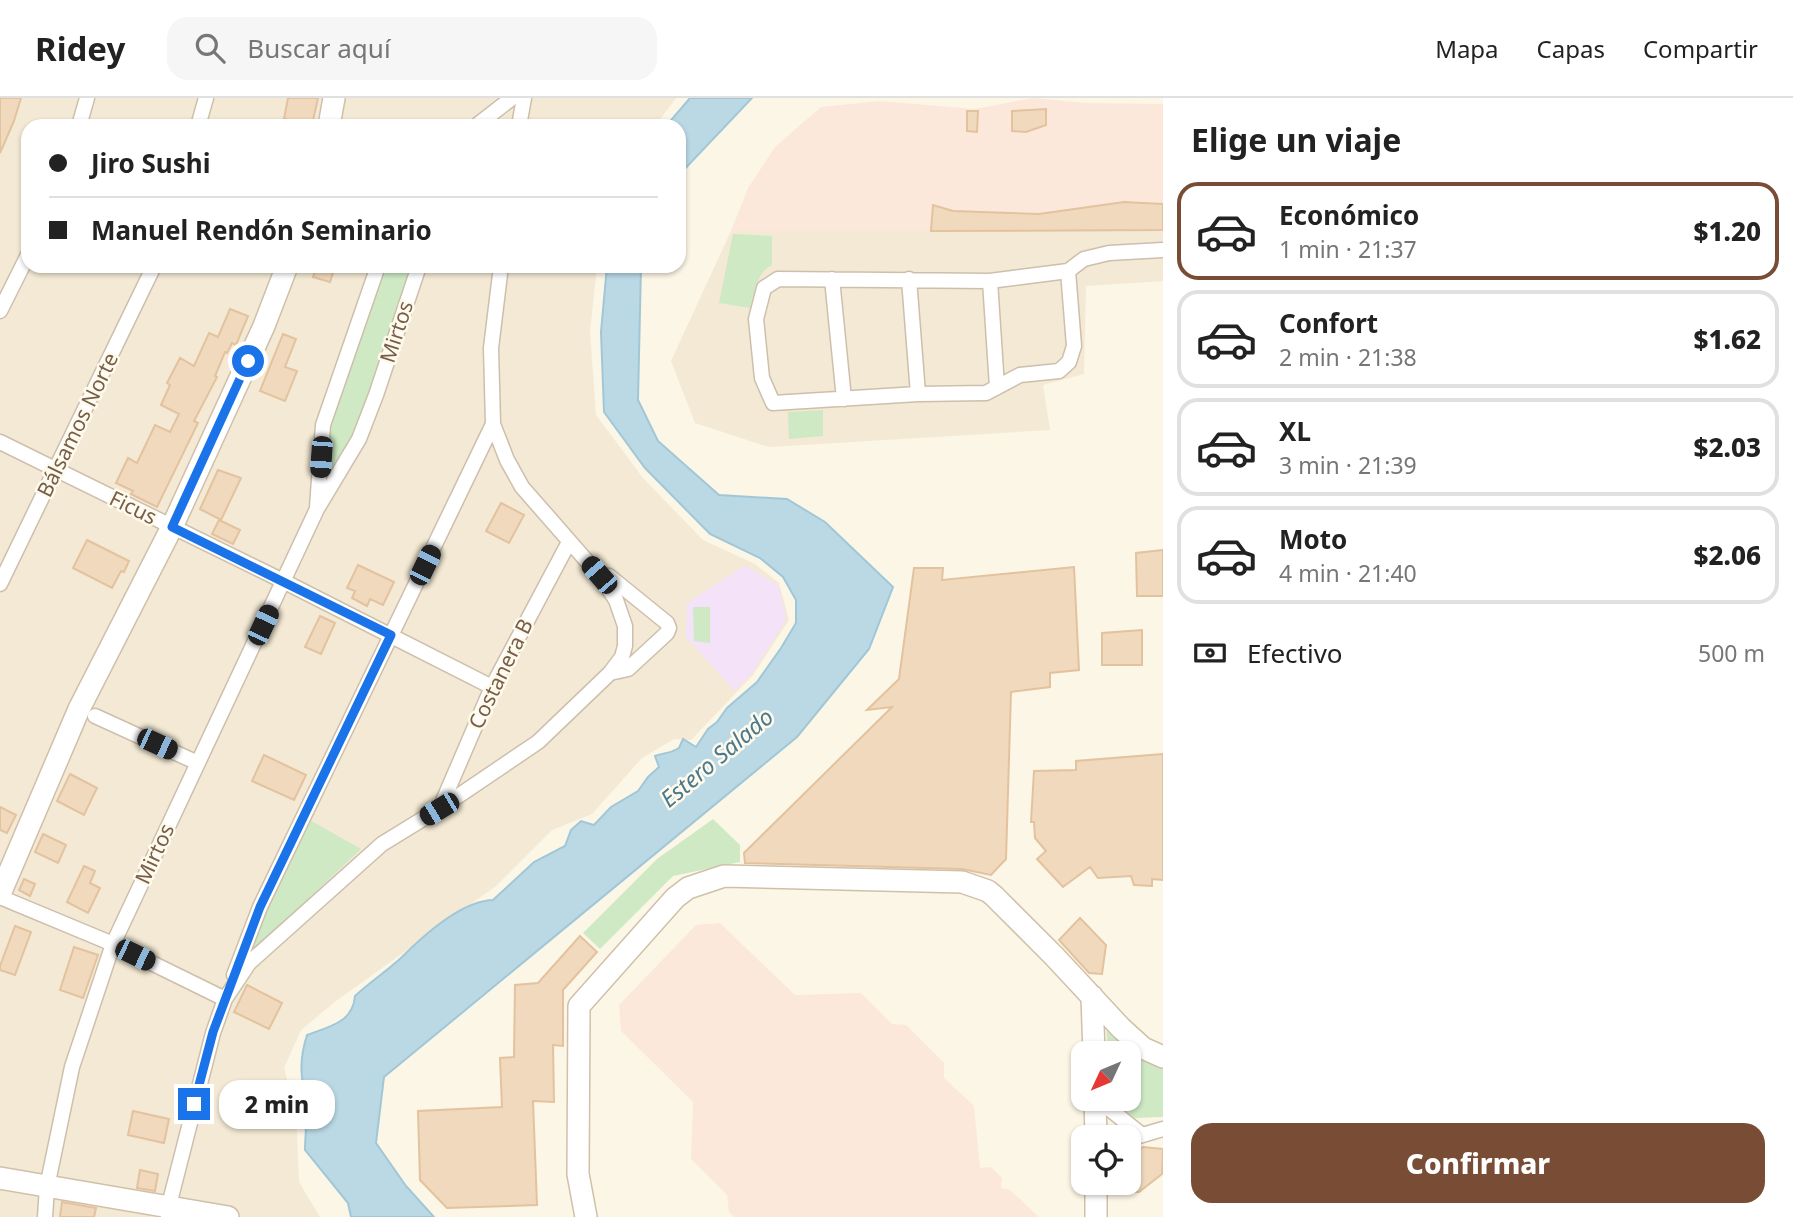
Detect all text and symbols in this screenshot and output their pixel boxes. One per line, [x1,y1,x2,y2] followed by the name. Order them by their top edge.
[167,17,657,80] search box
[35,26,125,71] text: Ridey
[191,29,229,67] icon: search
[247,30,391,66] text: Buscar aquí
[1435,32,1499,65] text: Mapa
[1537,32,1605,65] text: Capas
[1643,32,1758,65] text: Compartir
[1191,118,1401,161] text: Elige un viaje
[91,145,210,181] text: Jiro Sushi
[1279,197,1419,233] text: Económico
[1195,200,1258,263] icon: car
[91,212,432,248] text: Manuel Rendón Seminario
[1694,213,1761,249] text: $1.20
[1279,233,1417,265] text: 1 min · 21:37
[373,297,419,366] street label: Mirtos
[1279,305,1378,341] text: Confort
[1195,308,1258,371] icon: car
[1694,321,1761,357] text: $1.62
[1279,341,1417,373] text: 2 min · 21:38
[232,345,264,377] route start
[30,348,124,501] street label: Bálsamos Norte
[1279,413,1311,449] text: XL
[1195,416,1258,479] icon: car
[1694,429,1761,465] text: $2.03
[310,435,333,479] car
[1279,449,1417,481] text: 3 min · 21:39
[105,484,162,531] street label: Ficus
[1279,521,1347,557] text: Moto
[1195,524,1258,587] icon: car
[1694,537,1761,573] text: $2.06
[407,542,444,588] car
[578,552,621,598] car
[1279,557,1417,589] text: 4 min · 21:40
[245,602,282,648] car
[461,614,539,733] street label: Costanera B
[1191,634,1229,672] icon: cash
[1247,635,1343,671] text: Efectivo
[1698,637,1765,669] text: 500 m
[653,700,780,814] water label: Estero Salado
[134,726,181,762] car
[416,789,463,829] car
[128,819,180,888] street label: Mirtos
[112,936,159,974] car
[1071,1041,1141,1111] north arrow
[1071,1041,1141,1195] map controls
[218,1080,334,1128] callout: 2 min
[178,1088,210,1120] route end
[245,1088,309,1120] text: 2 min
[1191,1123,1765,1203] button: Confirmar
[1071,1125,1141,1195] button: locate

